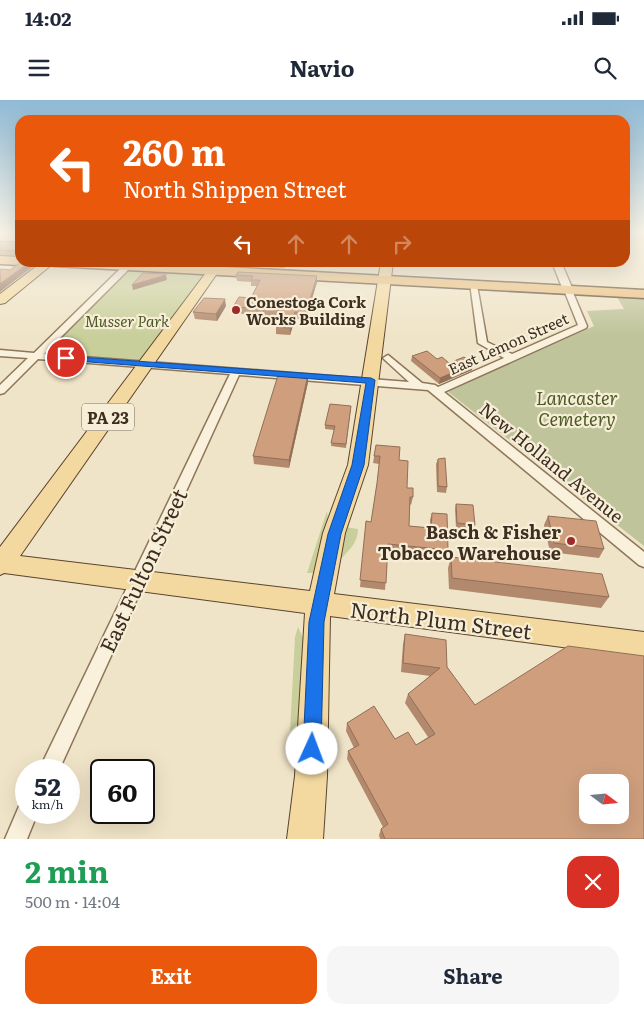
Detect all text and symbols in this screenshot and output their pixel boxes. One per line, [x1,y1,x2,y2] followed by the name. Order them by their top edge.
[25,4,71,32] text: 14:02
[290,51,354,84] text: Navio
[25,54,53,82] icon: menu
[591,54,619,82] icon: search
[123,125,226,177] text: 260 m
[40,135,105,200] icon: left
[123,172,346,205] text: North Shippen Street
[229,230,257,258] icon: left
[282,230,310,258] icon: ahead
[335,230,363,258] icon: ahead
[388,230,416,258] icon: right
[246,290,367,330] place label: Conestoga Cork Works Building
[230,304,242,316] marker: Conestoga Cork Works Building
[444,306,572,380] street label: East Lemon Street
[85,309,170,332] park label: Musser Park
[45,337,87,379] pin
[52,344,80,372] icon: arrive
[536,384,618,432] park label: Lancaster Cemetery
[474,395,630,529] street label: New Holland Avenue
[82,404,134,430] road number: PA 23
[90,482,194,657] street label: East Fulton Street
[378,518,561,566] place label: Basch & Fisher Tobacco Warehouse
[565,535,577,547] marker: Basch & Fisher Tobacco Warehouse
[349,592,534,646] street label: North Plum Street
[285,722,337,774] position arrow
[90,759,155,824] speed limit sign: 60
[34,767,61,804] text: 52
[579,774,629,824] north arrow
[579,774,629,824] map controls
[32,795,63,813] text: km/h
[25,848,109,892] text: 2 min
[567,856,619,908] button: close
[25,889,120,913] text: 500 m · 14:04
[25,946,317,1004] button: Exit
[327,946,619,1004] button: Share

